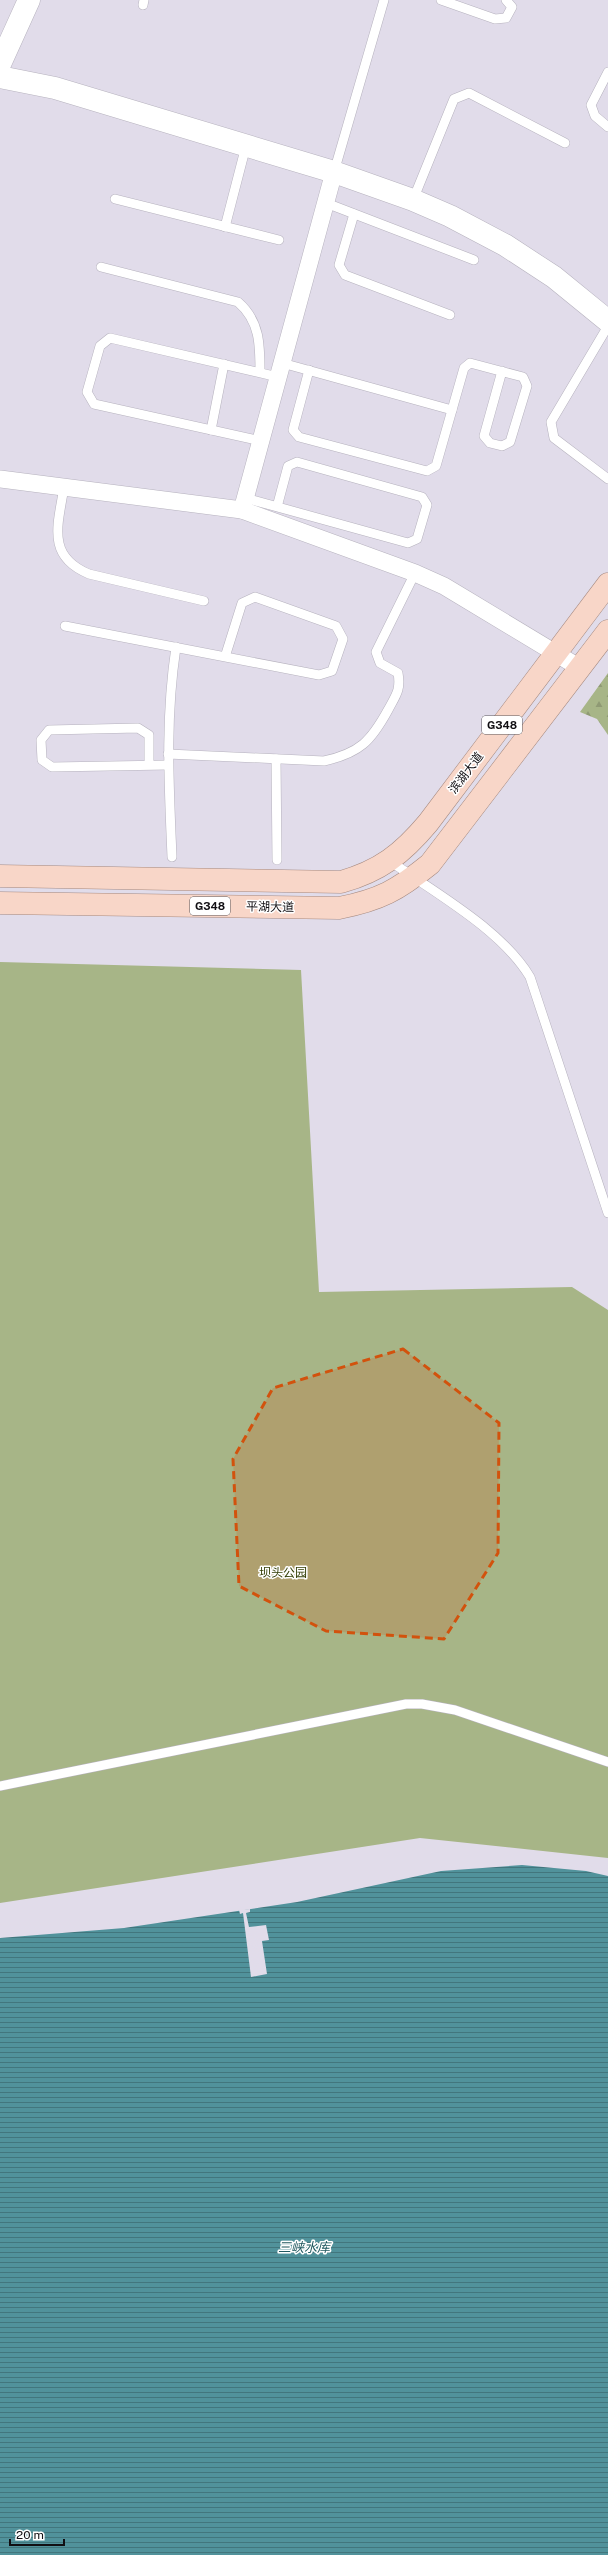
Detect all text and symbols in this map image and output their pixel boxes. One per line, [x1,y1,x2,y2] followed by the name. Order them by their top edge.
[482,716,522,734] road number: G348
[446,750,486,796] street label: 滨湖大道
[190,897,230,915] road number: G348
[246,900,294,914] street label: 平湖大道
[259,1566,307,1580] park label: 坝头公园
[278,2240,332,2255] water label: 三峡水库
[10,2521,64,2547] scale bar
[16,2528,44,2542] text: 20 m

